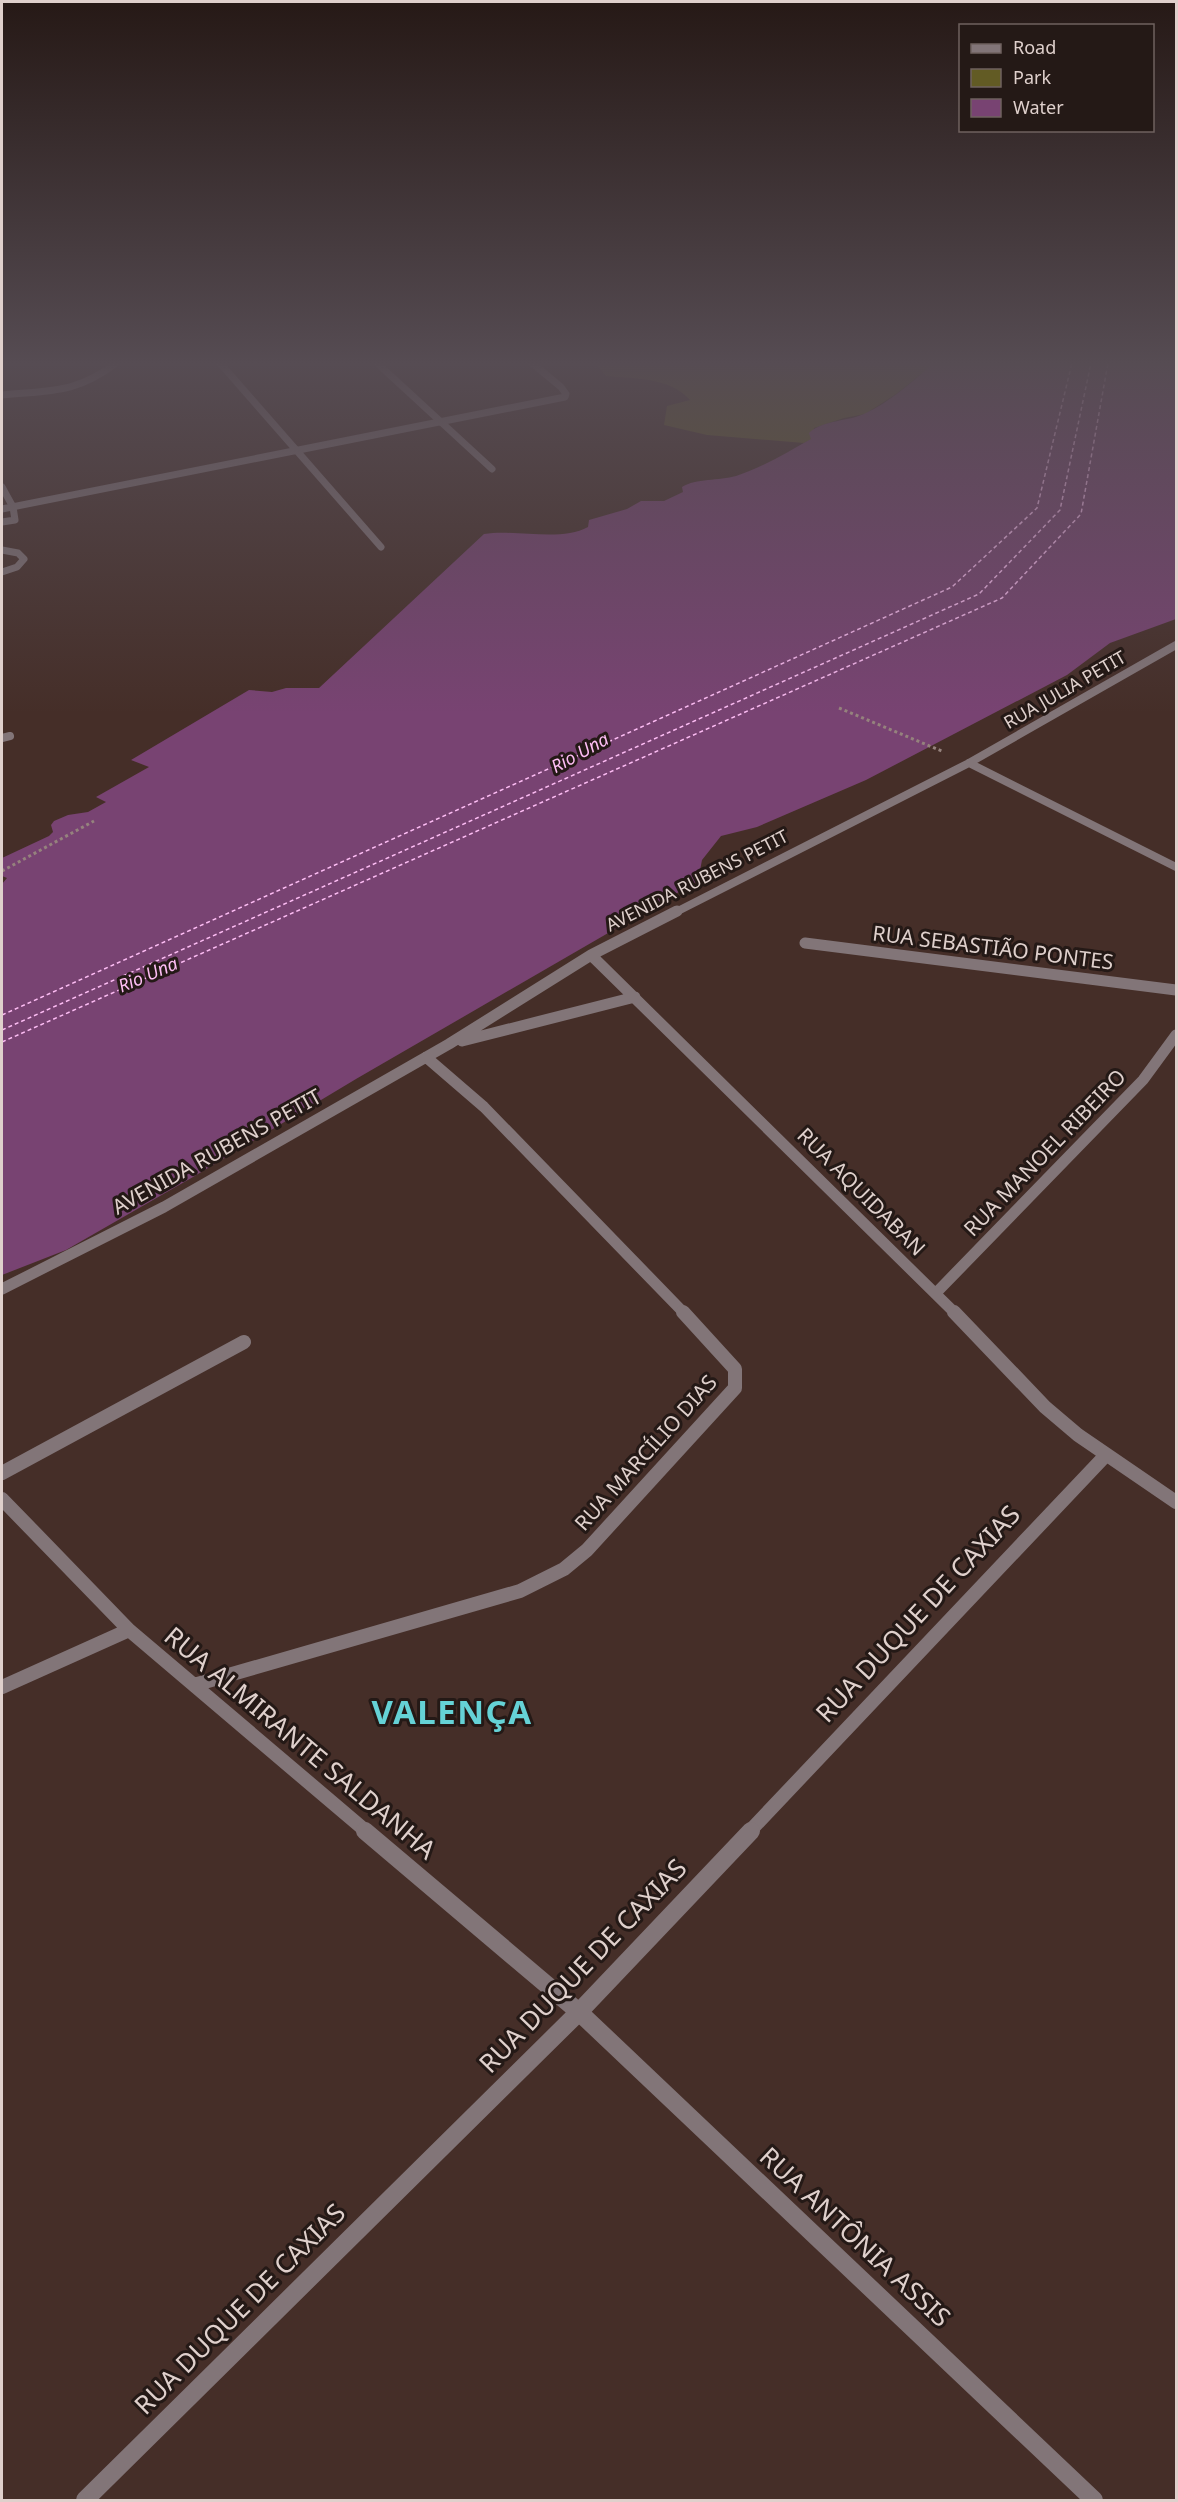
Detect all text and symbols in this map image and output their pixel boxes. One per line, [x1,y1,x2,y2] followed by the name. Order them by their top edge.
[959,24,1154,132] legend
[1013,35,1056,59] text: Road
[1013,65,1051,89] text: Park
[1013,95,1064,119] text: Water
[999,644,1130,734] street label: RUA JULIA PETIT
[546,726,613,778] water label: Rio Una
[601,824,792,937] street label: AVENIDA RUBENS PETIT
[871,918,1115,976] street label: RUA SEBASTIÃO PONTES
[114,951,181,997] water label: Rio Una
[957,1063,1132,1242] street label: RUA MANOEL RIBEIRO
[107,1082,326,1220] street label: AVENIDA RUBENS PETIT
[792,1121,932,1261] street label: RUA AQUIDABAN
[568,1369,723,1536] street label: RUA MARCÍLIO DIAS
[807,1497,1028,1730] street label: RUA DUQUE DE CAXIAS
[157,1618,444,1867] street label: RUA ALMIRANTE SALDANHA
[371,1689,533,1734] district label: VALENÇA
[470,1850,694,2080] street label: RUA DUQUE DE CAXIAS
[752,2138,959,2334] street label: RUA ANTÔNIA ASSIS
[126,2195,353,2422] street label: RUA DUQUE DE CAXIAS

